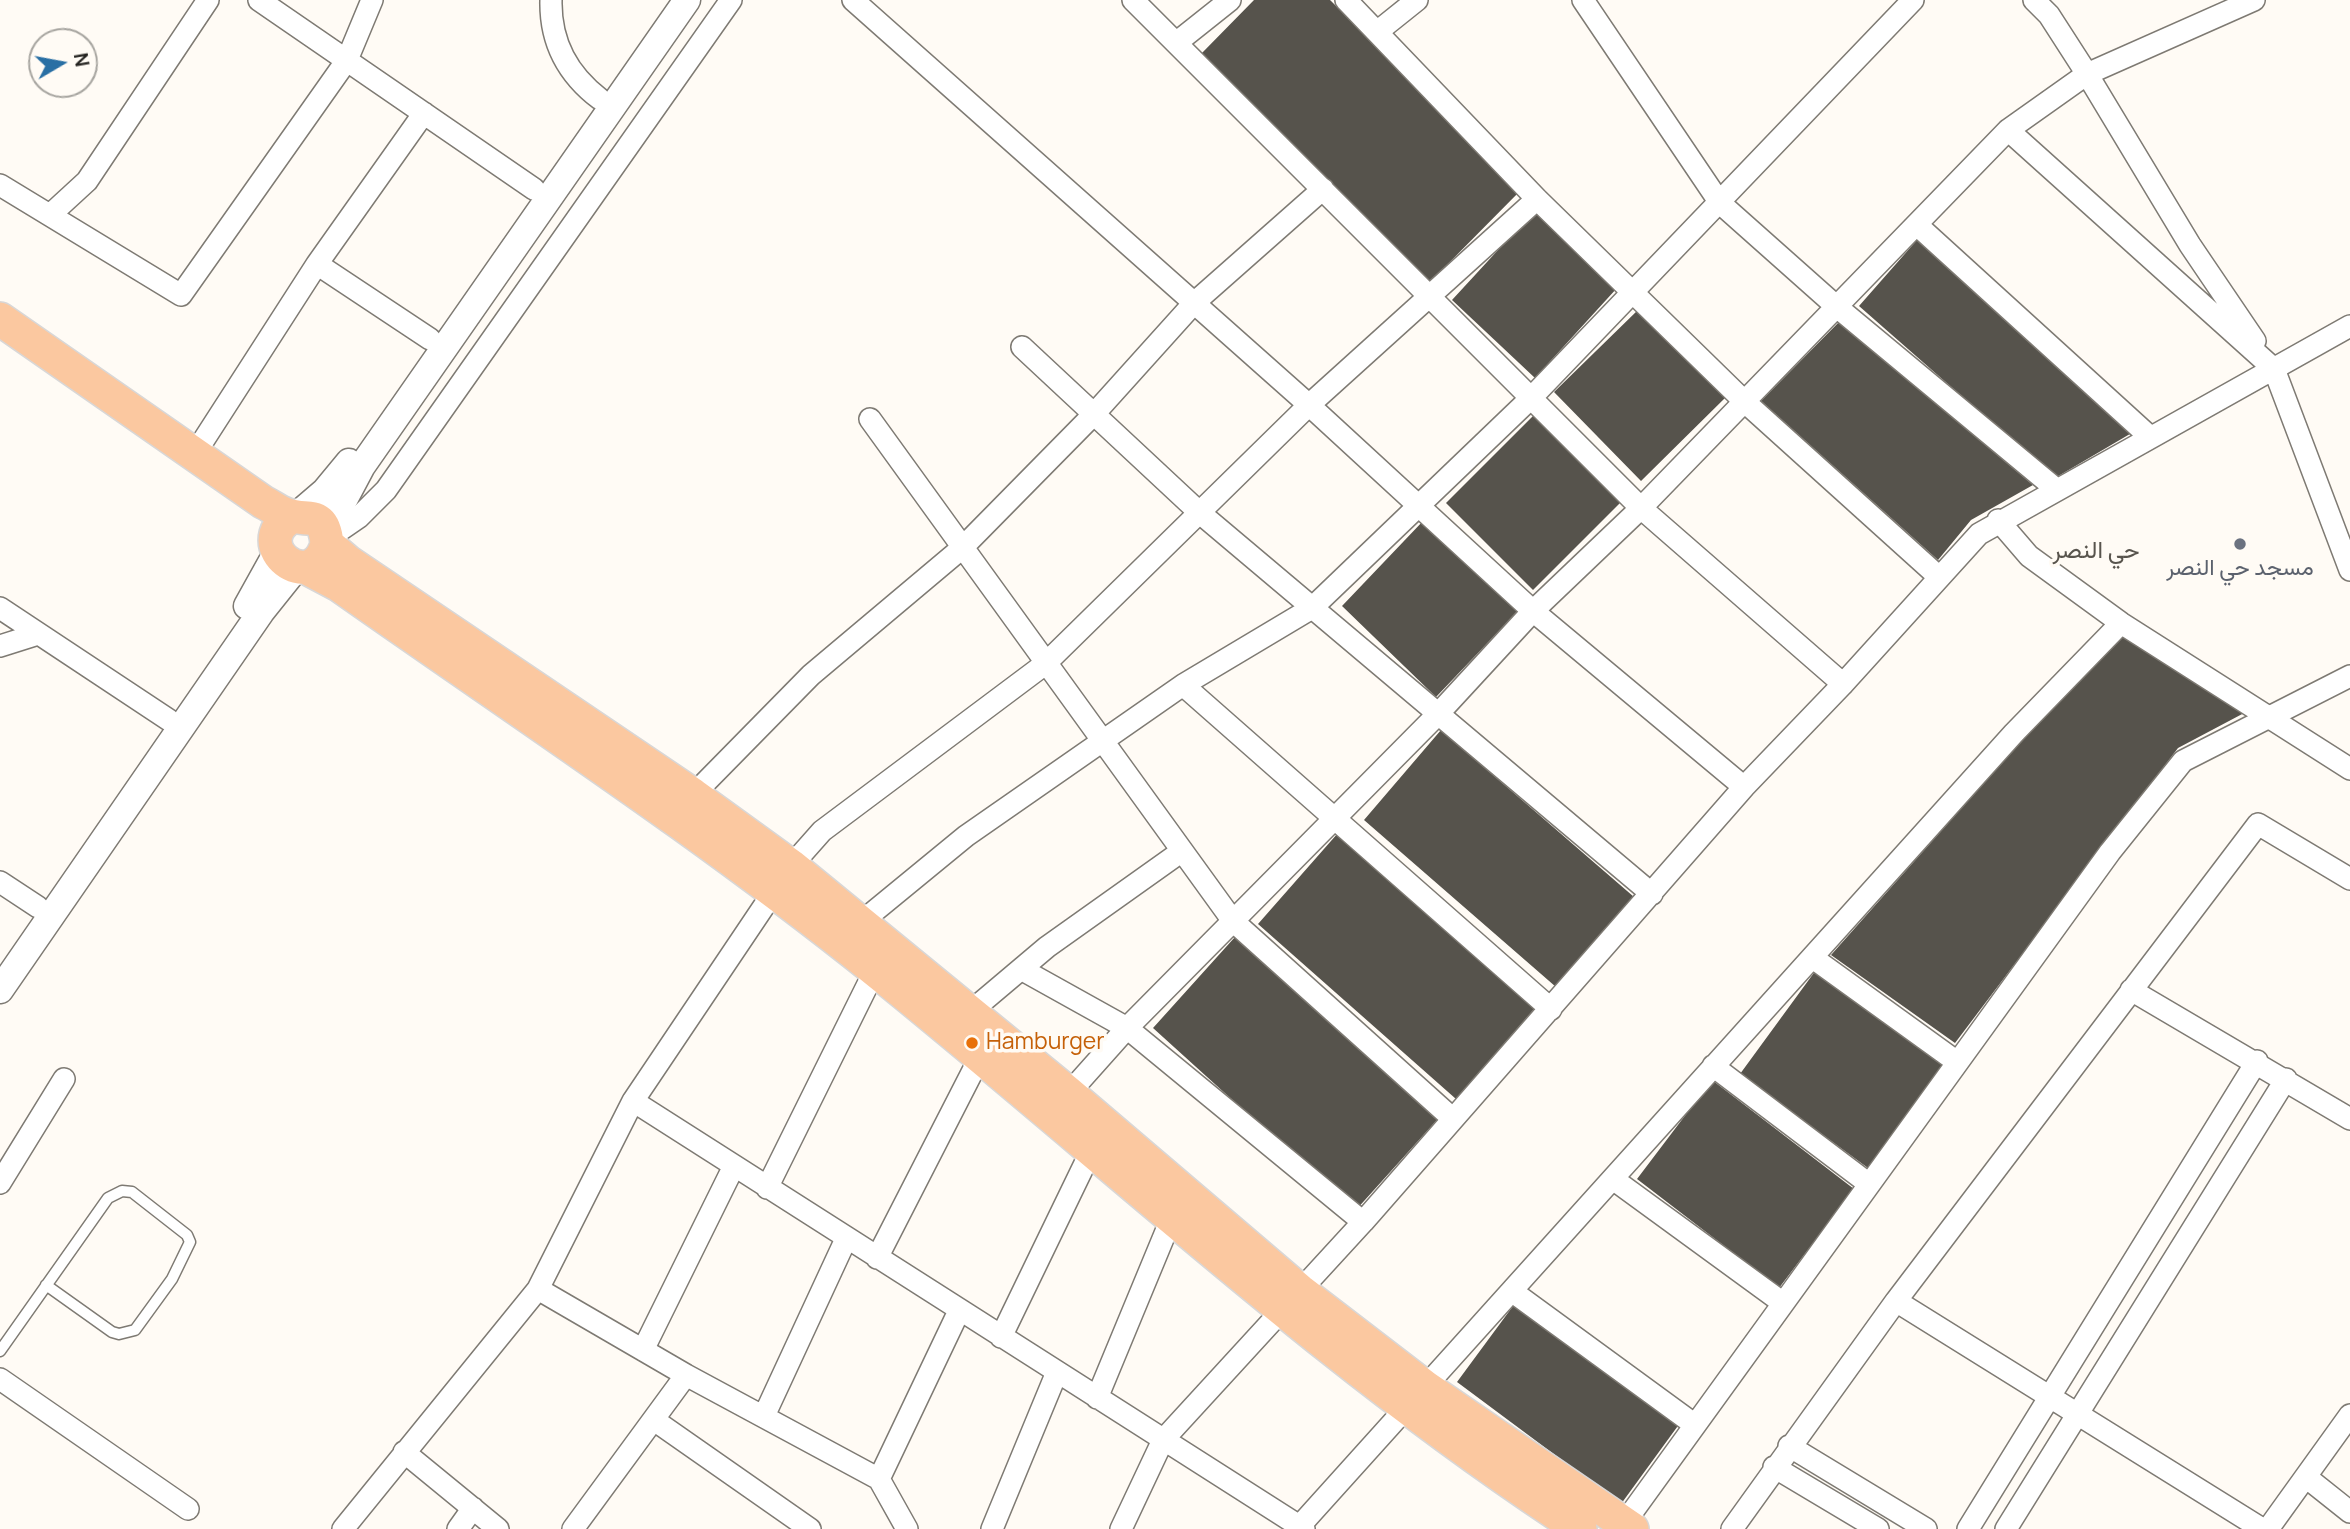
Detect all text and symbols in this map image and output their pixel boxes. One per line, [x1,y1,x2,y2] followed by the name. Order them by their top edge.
[28,28,98,98] north arrow
[68,51,96,69] text: N
[2232,536,2248,552] marker: مسجد حي النصر
[2053,537,2139,565] district label: حي النصر
[2166,555,2314,583] place label: مسجد حي النصر
[986,1029,1104,1057] place label: Hamburger
[964,1035,980,1051] marker: Hamburger

